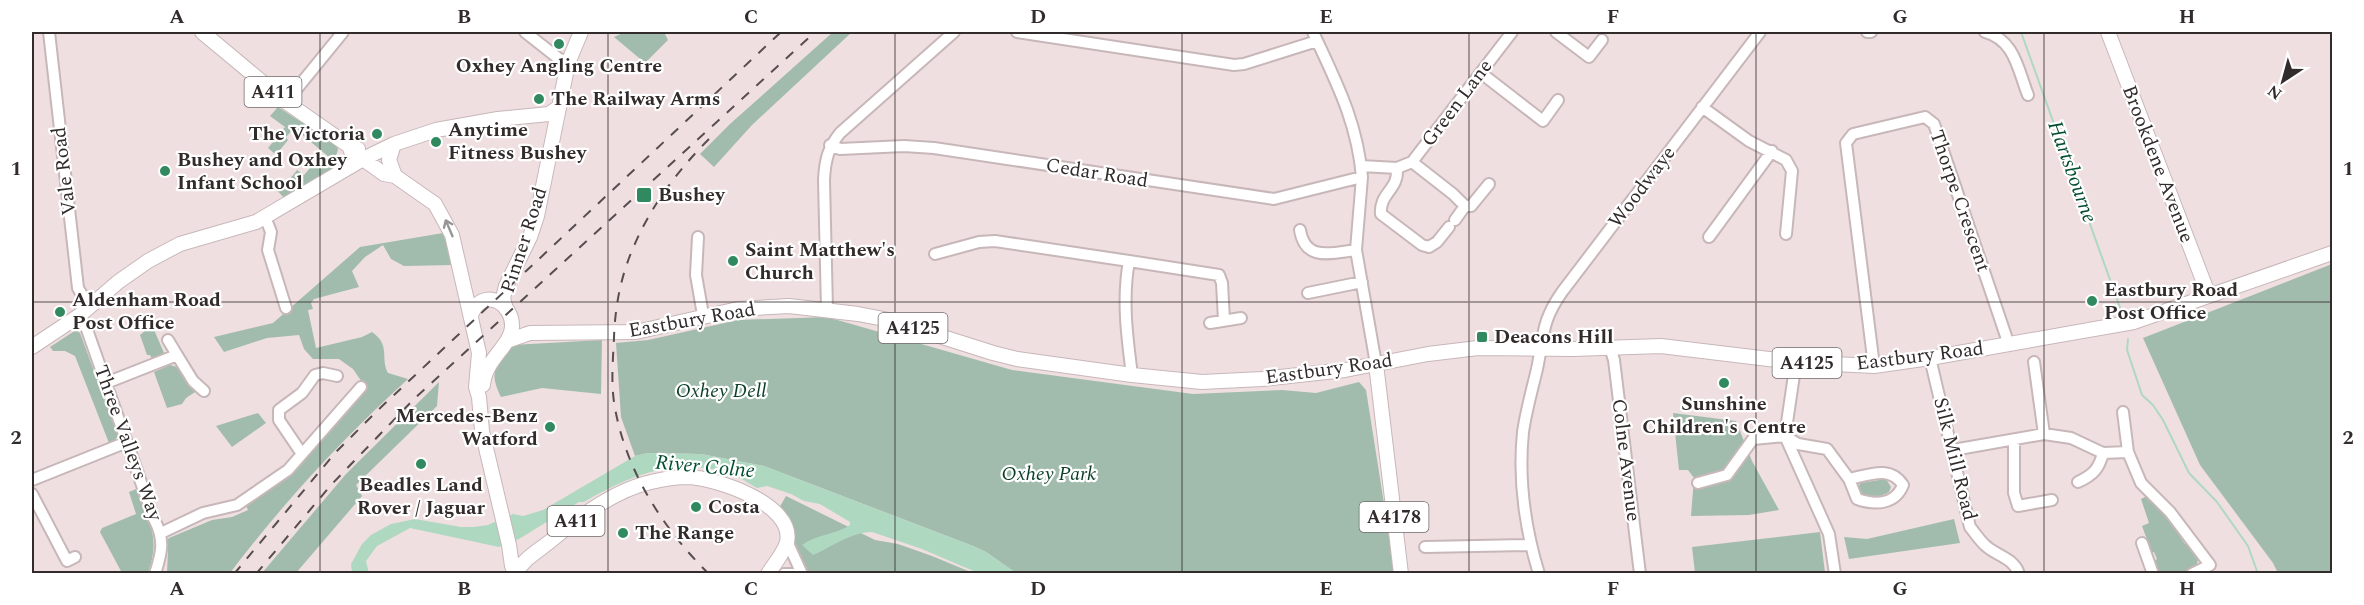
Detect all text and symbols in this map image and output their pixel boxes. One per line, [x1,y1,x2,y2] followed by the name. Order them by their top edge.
[169,2,185,32] text: A
[457,2,471,32] text: B
[744,2,758,32] text: C
[1030,2,1046,32] text: D
[1319,2,1333,32] text: E
[1607,2,1619,32] text: F
[1892,2,1908,32] text: G
[2179,2,2195,32] text: H
[552,37,566,51] marker: Oxhey Angling Centre
[456,51,662,81] place label: Oxhey Angling Centre
[2253,51,2313,111] north arrow
[1414,53,1500,153] street label: Green Lane
[244,77,302,107] road number: A411
[2262,79,2287,106] text: N
[2114,81,2202,247] street label: Brookdene Avenue
[551,84,720,114] place label: The Railway Arms
[532,92,546,106] marker: The Railway Arms
[448,115,588,168] place label: Anytime Fitness Bushey
[2039,116,2105,228] water label: Hartsbourne
[248,119,366,149] place label: The Victoria
[44,125,84,217] street label: Vale Road
[1922,126,1998,276] street label: Thorpe Crescent
[370,127,384,141] marker: The Victoria
[429,135,443,149] marker: Anytime Fitness Bushey
[1601,140,1683,234] street label: Woodwaye
[177,145,348,198] place label: Bushey and Oxhey Infant School
[1044,150,1150,196] street label: Cedar Road
[10,154,22,184] text: 1
[2342,154,2354,184] text: 1
[158,164,172,178] marker: Bushey and Oxhey Infant School
[658,180,726,210] place label: Bushey
[493,183,555,297] street label: Pinner Road
[635,186,653,204] marker: Bushey
[443,219,454,238] one-way arrow
[745,235,895,288] place label: Saint Matthew's Church
[726,254,740,268] marker: Saint Matthew's Church
[2104,275,2239,328] place label: Eastbury Road Post Office
[72,285,221,338] place label: Aldenham Road Post Office
[626,294,758,346] street label: Eastbury Road
[2085,294,2099,308] marker: Eastbury Road Post Office
[53,305,67,319] marker: Aldenham Road Post Office
[878,313,948,343] road number: A4125
[1494,322,1613,352] place label: Deacons Hill
[1475,330,1489,344] marker: Deacons Hill
[1854,333,1986,379] street label: Eastbury Road
[1263,345,1395,393] street label: Eastbury Road
[1772,348,1842,378] road number: A4125
[86,361,171,527] street label: Three Valleys Way
[676,376,766,406] park label: Oxhey Dell
[1717,376,1731,390] marker: Sunshine Children's Centre
[1642,389,1806,442] place label: Sunshine Children's Centre
[1925,394,1985,524] street label: Silk Mill Road
[1604,397,1648,523] street label: Colne Avenue
[396,401,538,454] place label: Mercedes-Benz Watford
[543,420,557,434] marker: Mercedes-Benz Watford
[10,423,22,453] text: 2
[2342,423,2354,453] text: 2
[654,447,756,487] water label: River Colne
[414,457,428,471] marker: Beadles Land Rover / Jaguar
[1002,459,1097,489] park label: Oxhey Park
[357,470,486,523] place label: Beadles Land Rover / Jaguar
[708,492,761,522] place label: Costa
[689,500,703,514] marker: Costa
[1360,502,1428,532] road number: A4178
[548,506,604,536] road number: A411
[635,518,734,548] place label: The Range
[616,526,630,540] marker: The Range
[169,574,185,604] text: A
[457,574,471,604] text: B
[744,574,758,604] text: C
[1030,574,1046,604] text: D
[1319,574,1333,604] text: E
[1607,574,1619,604] text: F
[1892,574,1908,604] text: G
[2179,574,2195,604] text: H

